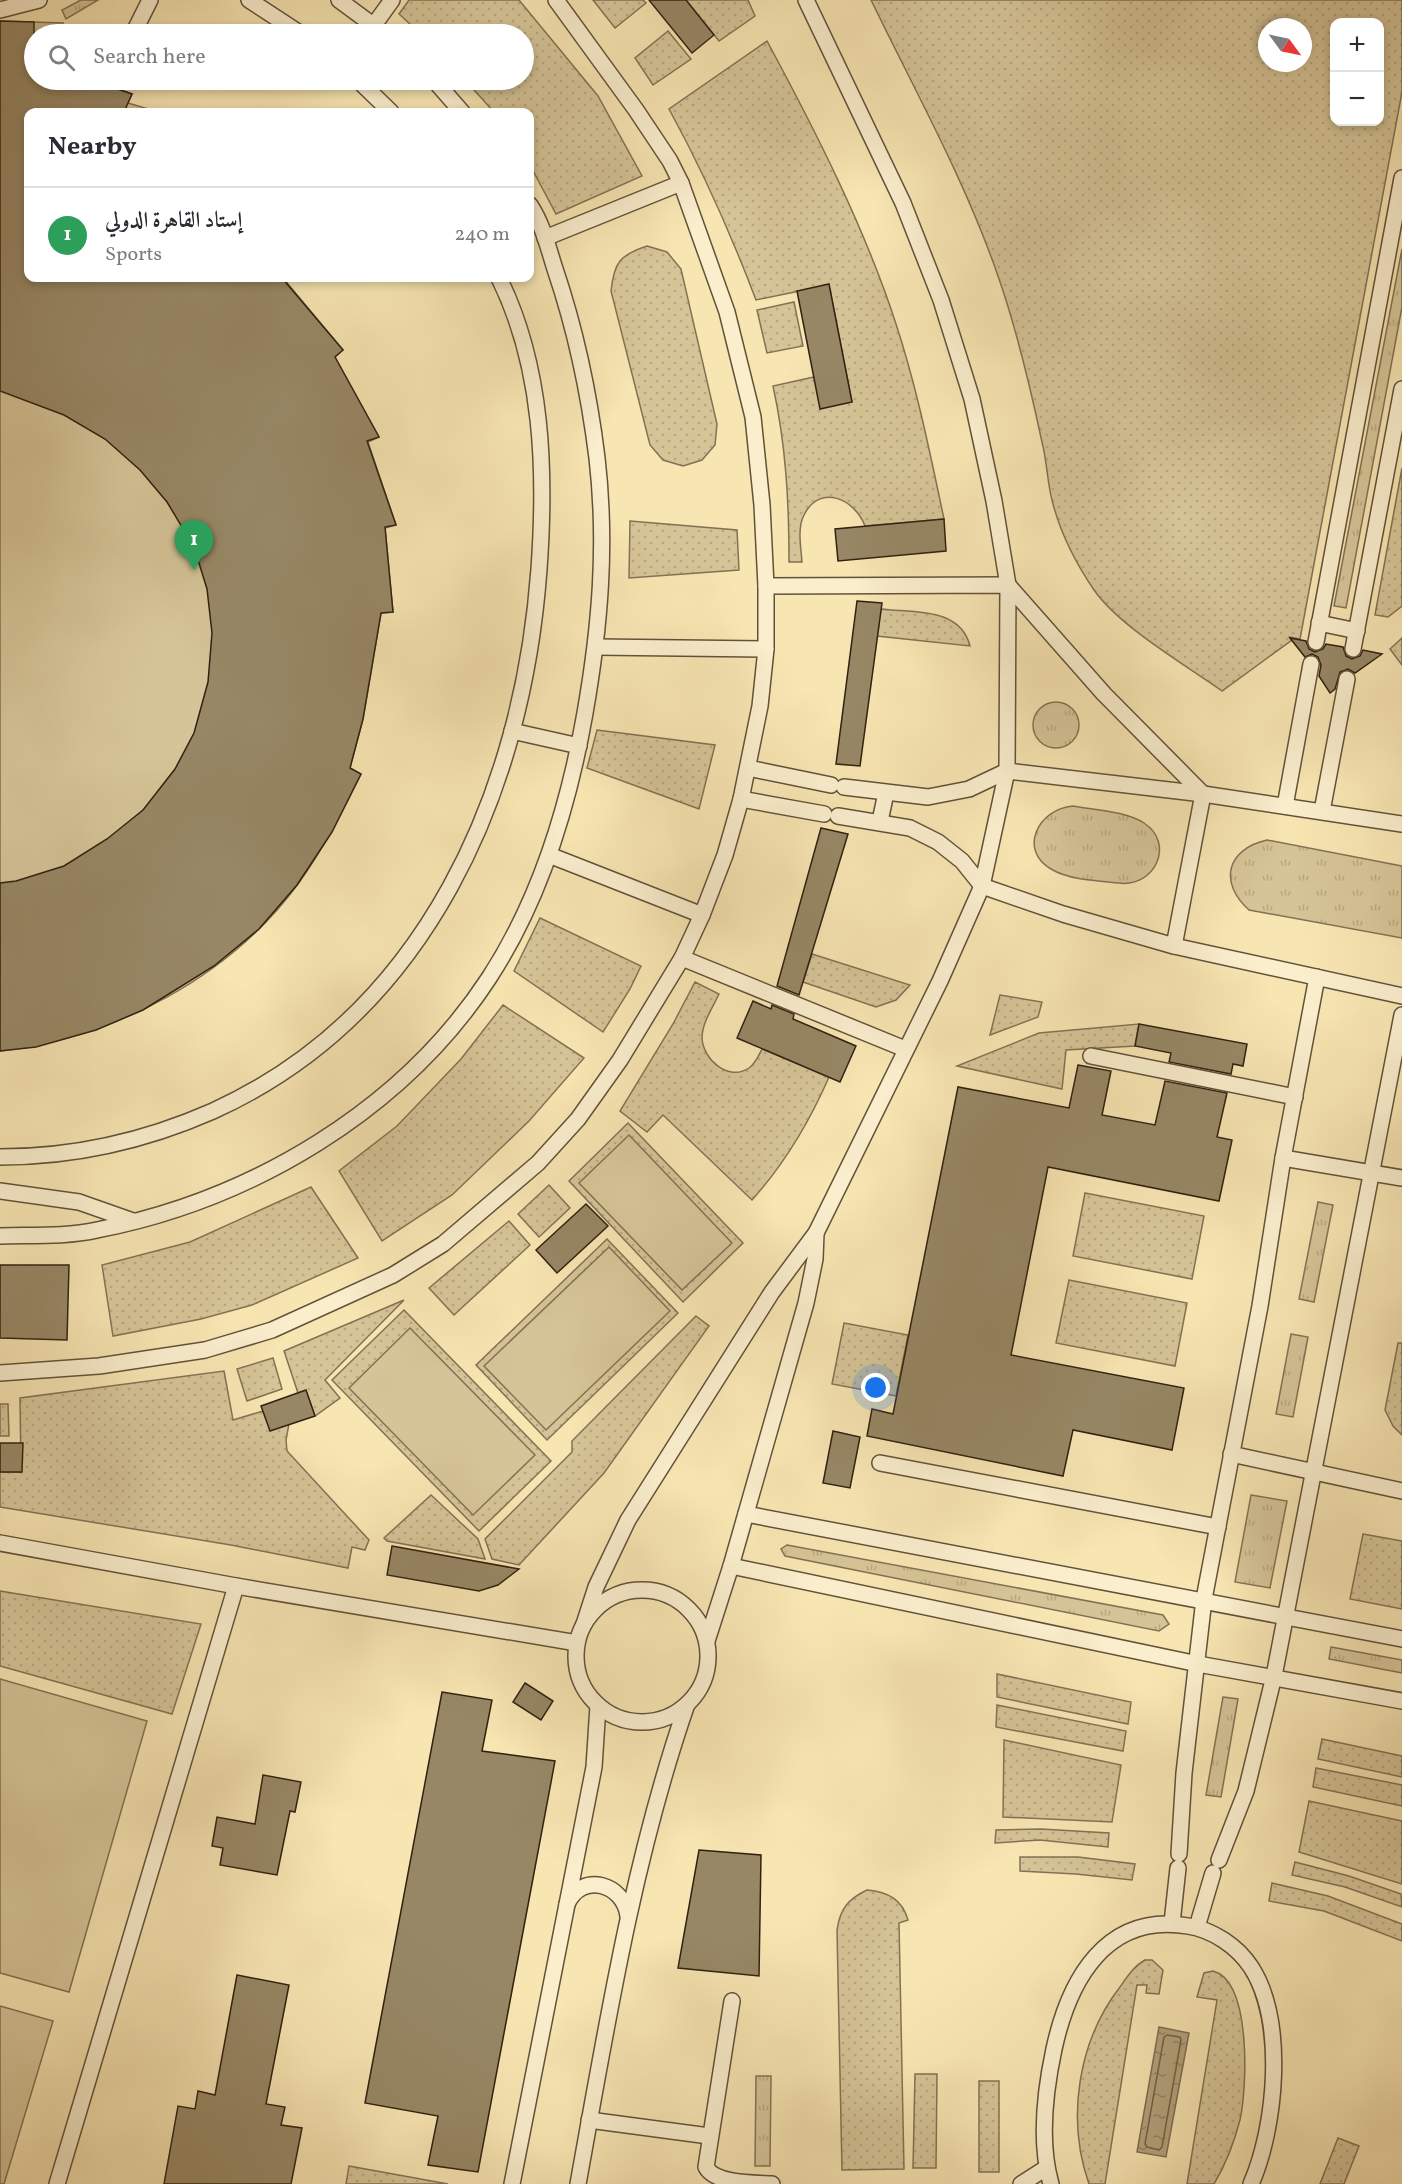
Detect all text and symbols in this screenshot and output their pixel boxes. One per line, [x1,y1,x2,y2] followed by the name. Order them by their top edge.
[1258,18,1312,72] north arrow
[1330,18,1384,126] map controls
[1330,18,1384,72] button: +
[24,24,534,90] search box
[45,41,78,74] icon: search
[93,42,206,73] text: Search here
[1330,72,1384,126] button: −
[48,129,137,165] text: Nearby
[105,206,242,237] text: إستاد القاهرة الدولي
[63,221,72,249] text: 1
[455,221,510,249] text: 240 m
[105,241,162,269] text: Sports
[174,520,214,570] pin: 1
[861,1373,890,1402] your location

